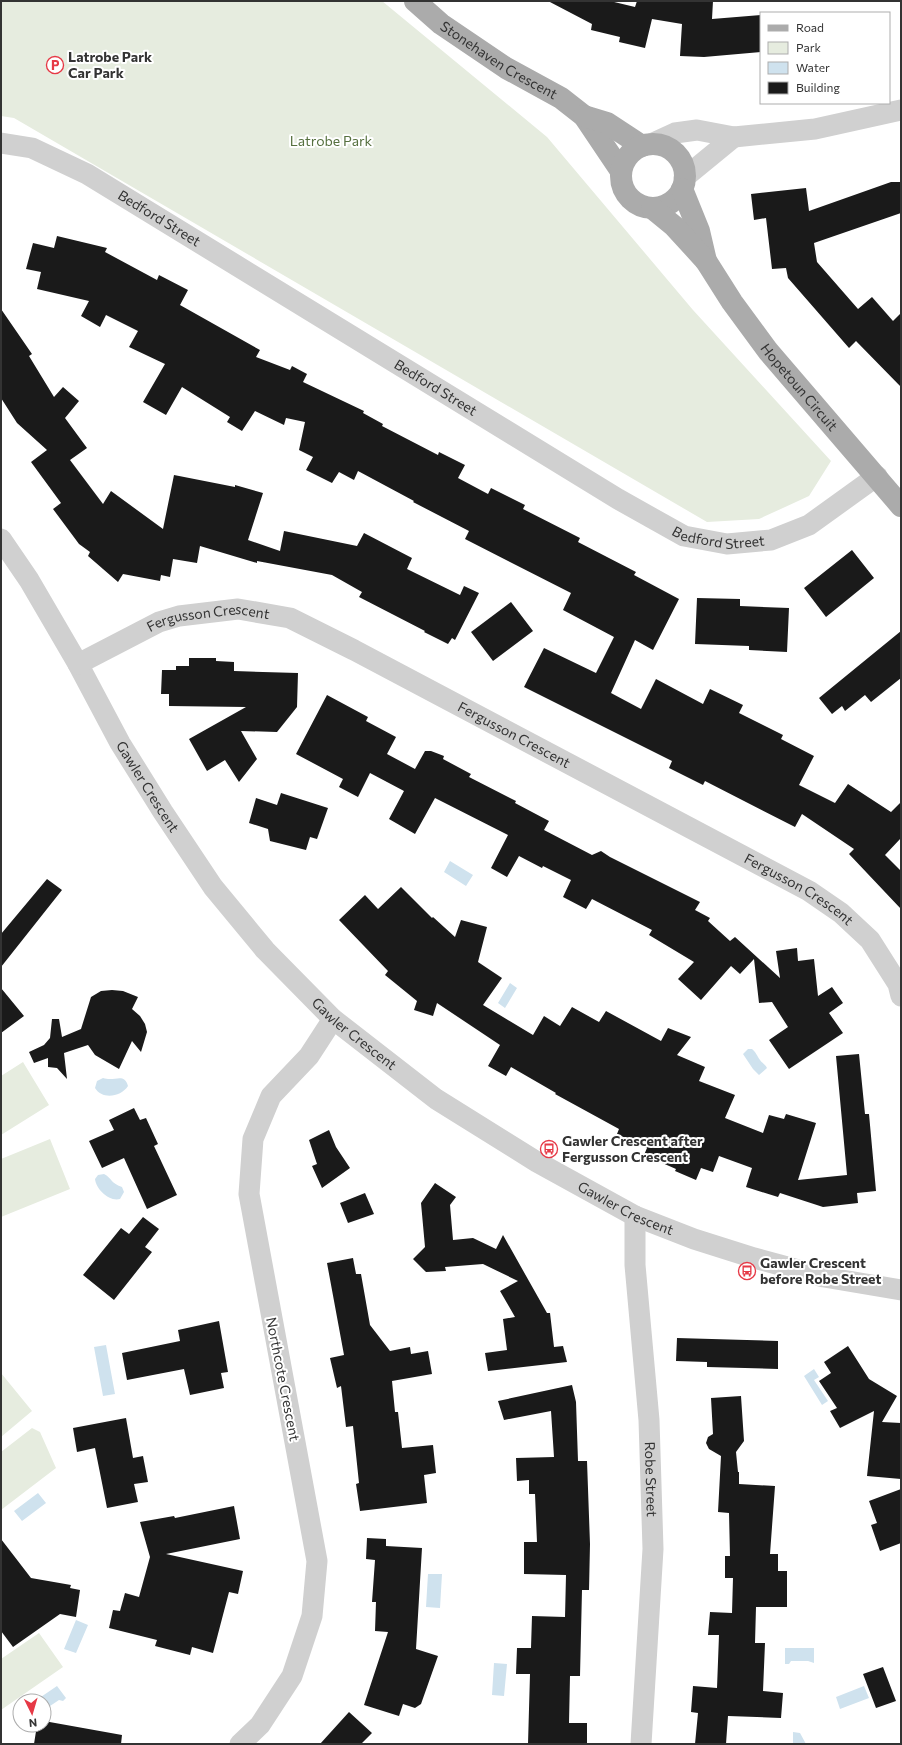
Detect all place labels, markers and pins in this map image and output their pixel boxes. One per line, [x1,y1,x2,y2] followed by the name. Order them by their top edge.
[68,48,152,81] place label: Latrobe Park Car Park
[45,55,65,75] parking icon: Latrobe Park Car Park
[562,1132,703,1165] place label: Gawler Crescent after Fergusson Crescent
[539,1139,559,1159] bus stop icon: Gawler Crescent after Fergusson Crescent
[760,1254,881,1287] place label: Gawler Crescent before Robe Street
[737,1261,757,1281] bus stop icon: Gawler Crescent before Robe Street

